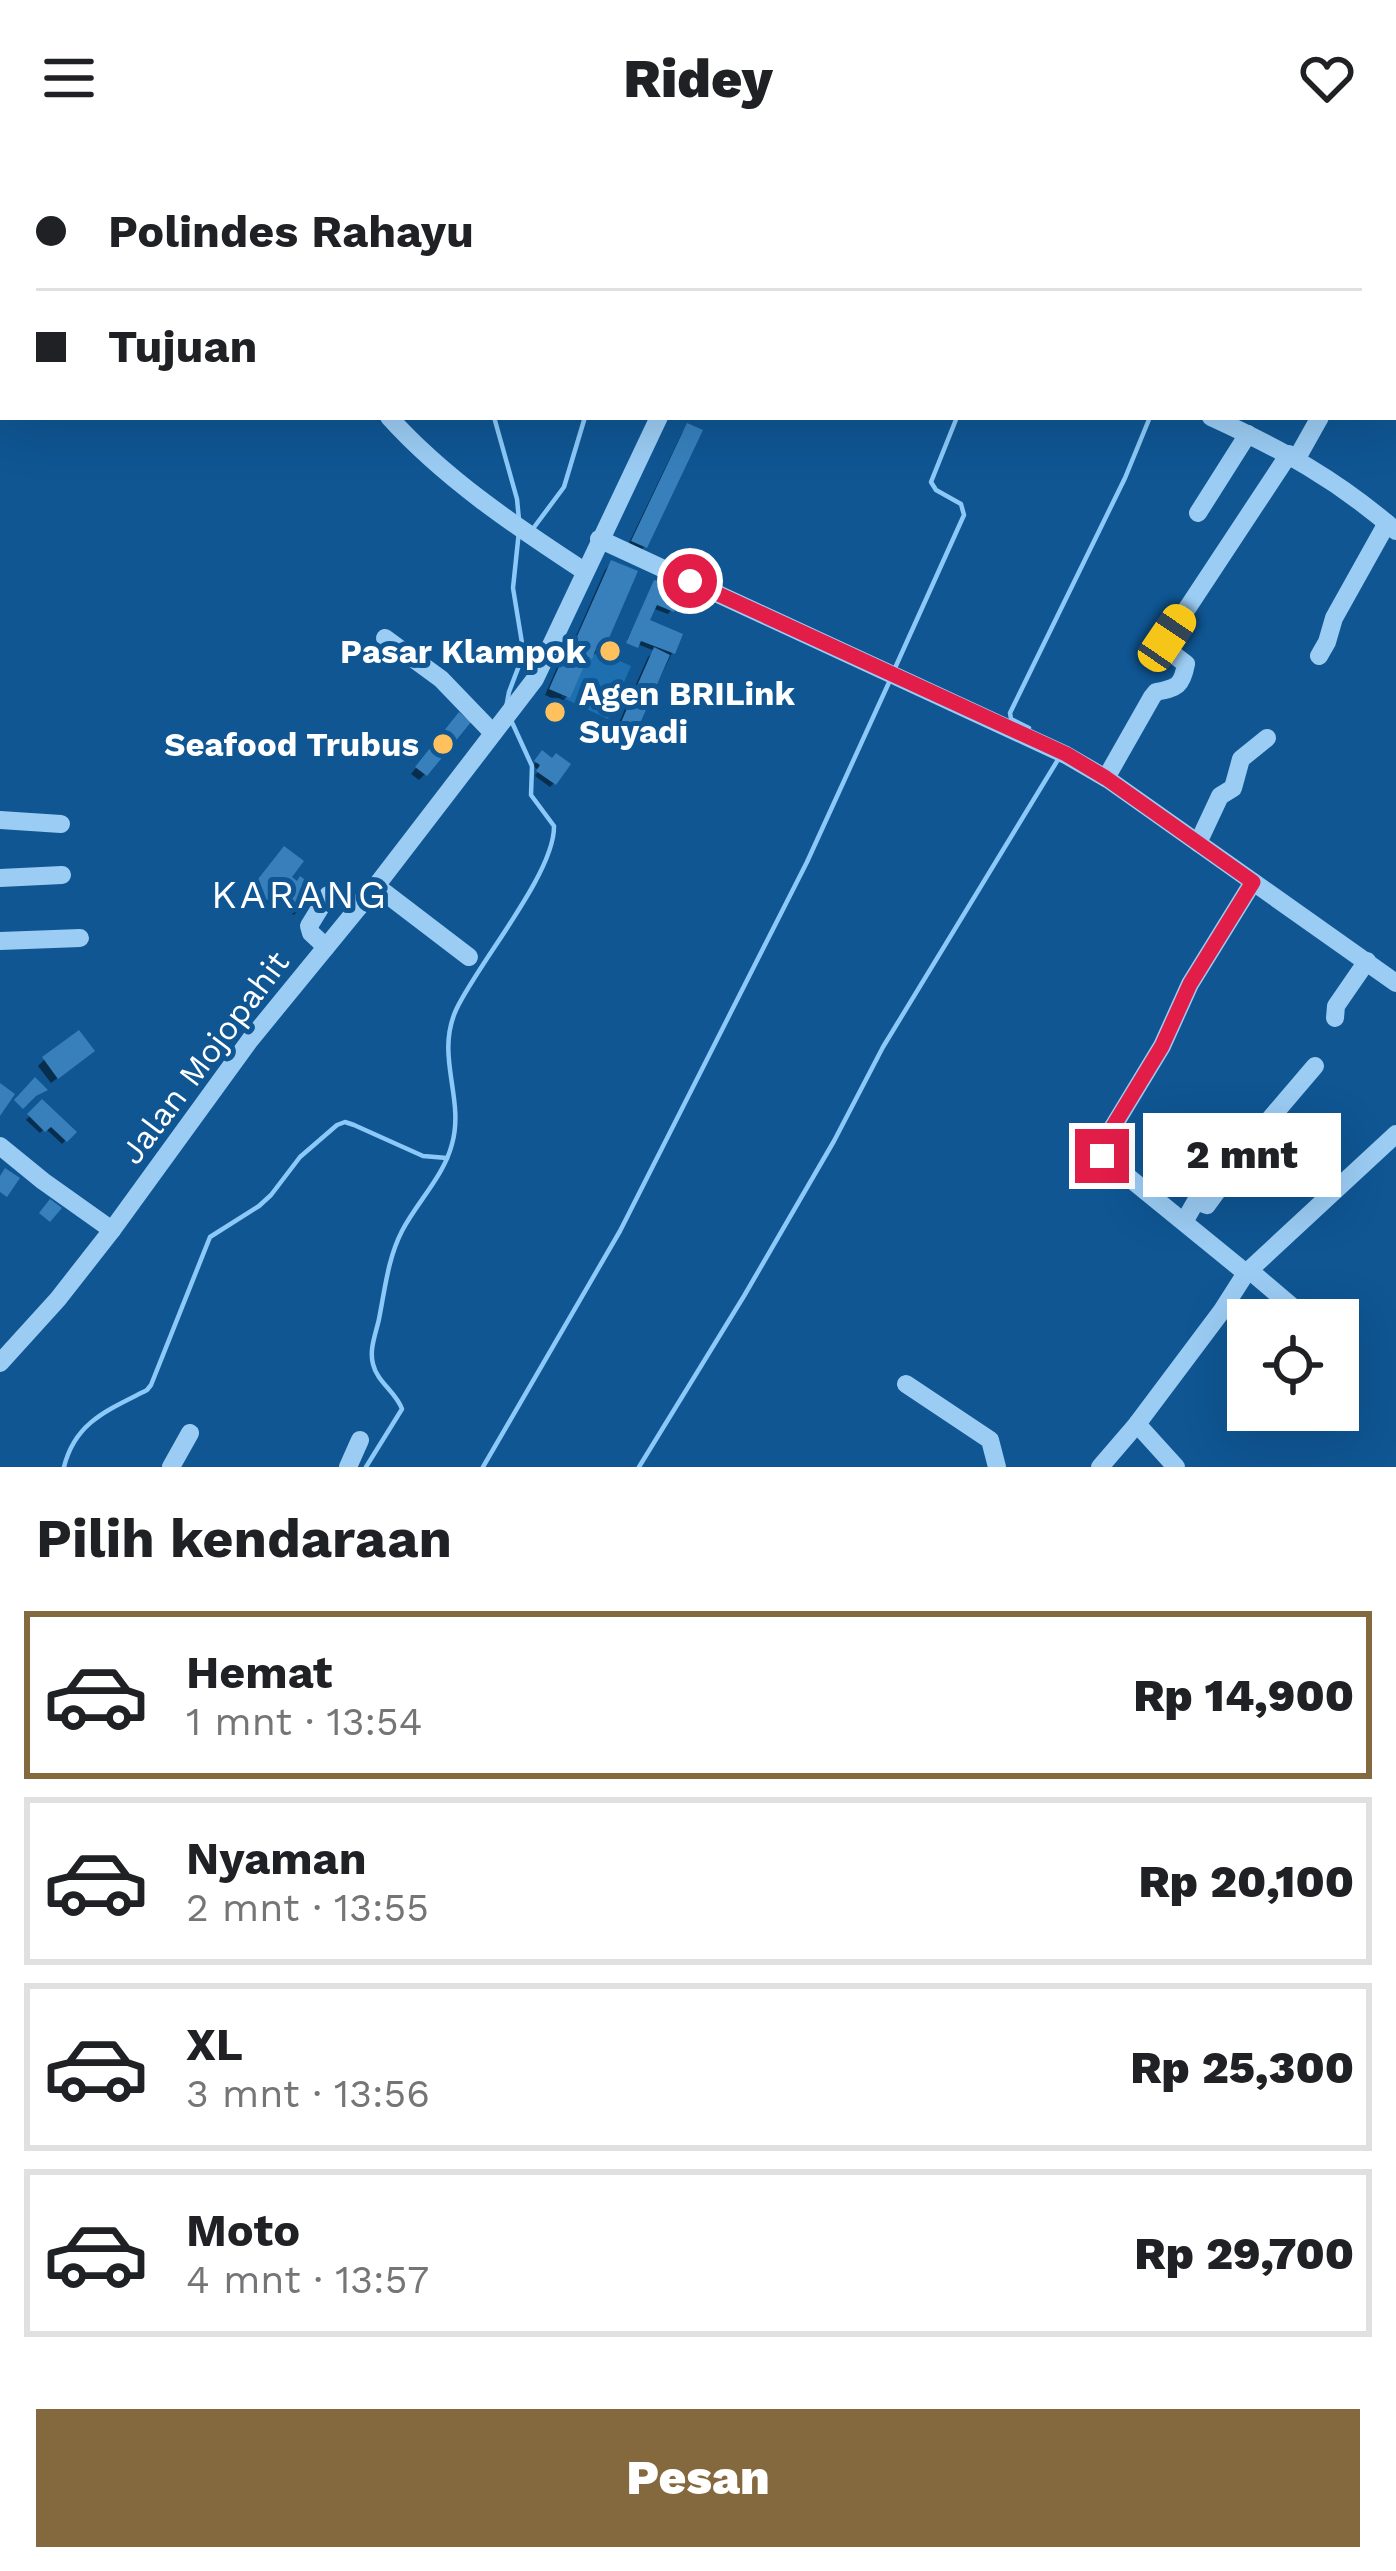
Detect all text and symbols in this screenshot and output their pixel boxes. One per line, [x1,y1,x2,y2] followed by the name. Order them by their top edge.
[36,45,102,111] icon: menu
[1294,45,1360,111] icon: heart
[623,47,773,110] text: Ridey
[108,205,474,258] text: Polindes Rahayu
[108,320,257,373] text: Tujuan
[663,554,717,608] route start
[1132,598,1202,678] car
[340,632,586,671] place label: Pasar Klampok
[597,638,623,664] marker: Pasar Klampok
[579,674,796,751] place label: Agen BRILink Suyadi
[542,699,568,725] marker: Agen BRILink Suyadi
[164,725,419,764] place label: Seafood Trubus
[430,731,456,757] marker: Seafood Trubus
[211,872,389,917] district label: KARANG
[112,943,297,1171] street label: Jalan Mojopahit
[1144,1114,1342,1198] callout: 2 mnt
[1075,1129,1129,1183] route end
[1186,1132,1298,1177] text: 2 mnt
[1227,1299,1359,1431] map controls
[1227,1299,1359,1431] button: locate
[36,1507,452,1570] text: Pilih kendaraan
[42,1641,150,1749] icon: car
[186,1646,332,1699] text: Hemat
[1133,1669,1354,1722] text: Rp 14,900
[186,1699,423,1744] text: 1 mnt · 13:54
[42,1827,150,1935] icon: car
[186,1832,367,1885] text: Nyaman
[1138,1855,1354,1908] text: Rp 20,100
[186,1885,429,1930] text: 2 mnt · 13:55
[42,2013,150,2121] icon: car
[186,2018,243,2071] text: XL
[1130,2041,1354,2094] text: Rp 25,300
[186,2071,430,2116] text: 3 mnt · 13:56
[42,2199,150,2307] icon: car
[186,2204,300,2257] text: Moto
[1134,2227,1354,2280] text: Rp 29,700
[186,2257,429,2302] text: 4 mnt · 13:57
[36,2409,1360,2547] button: Pesan

